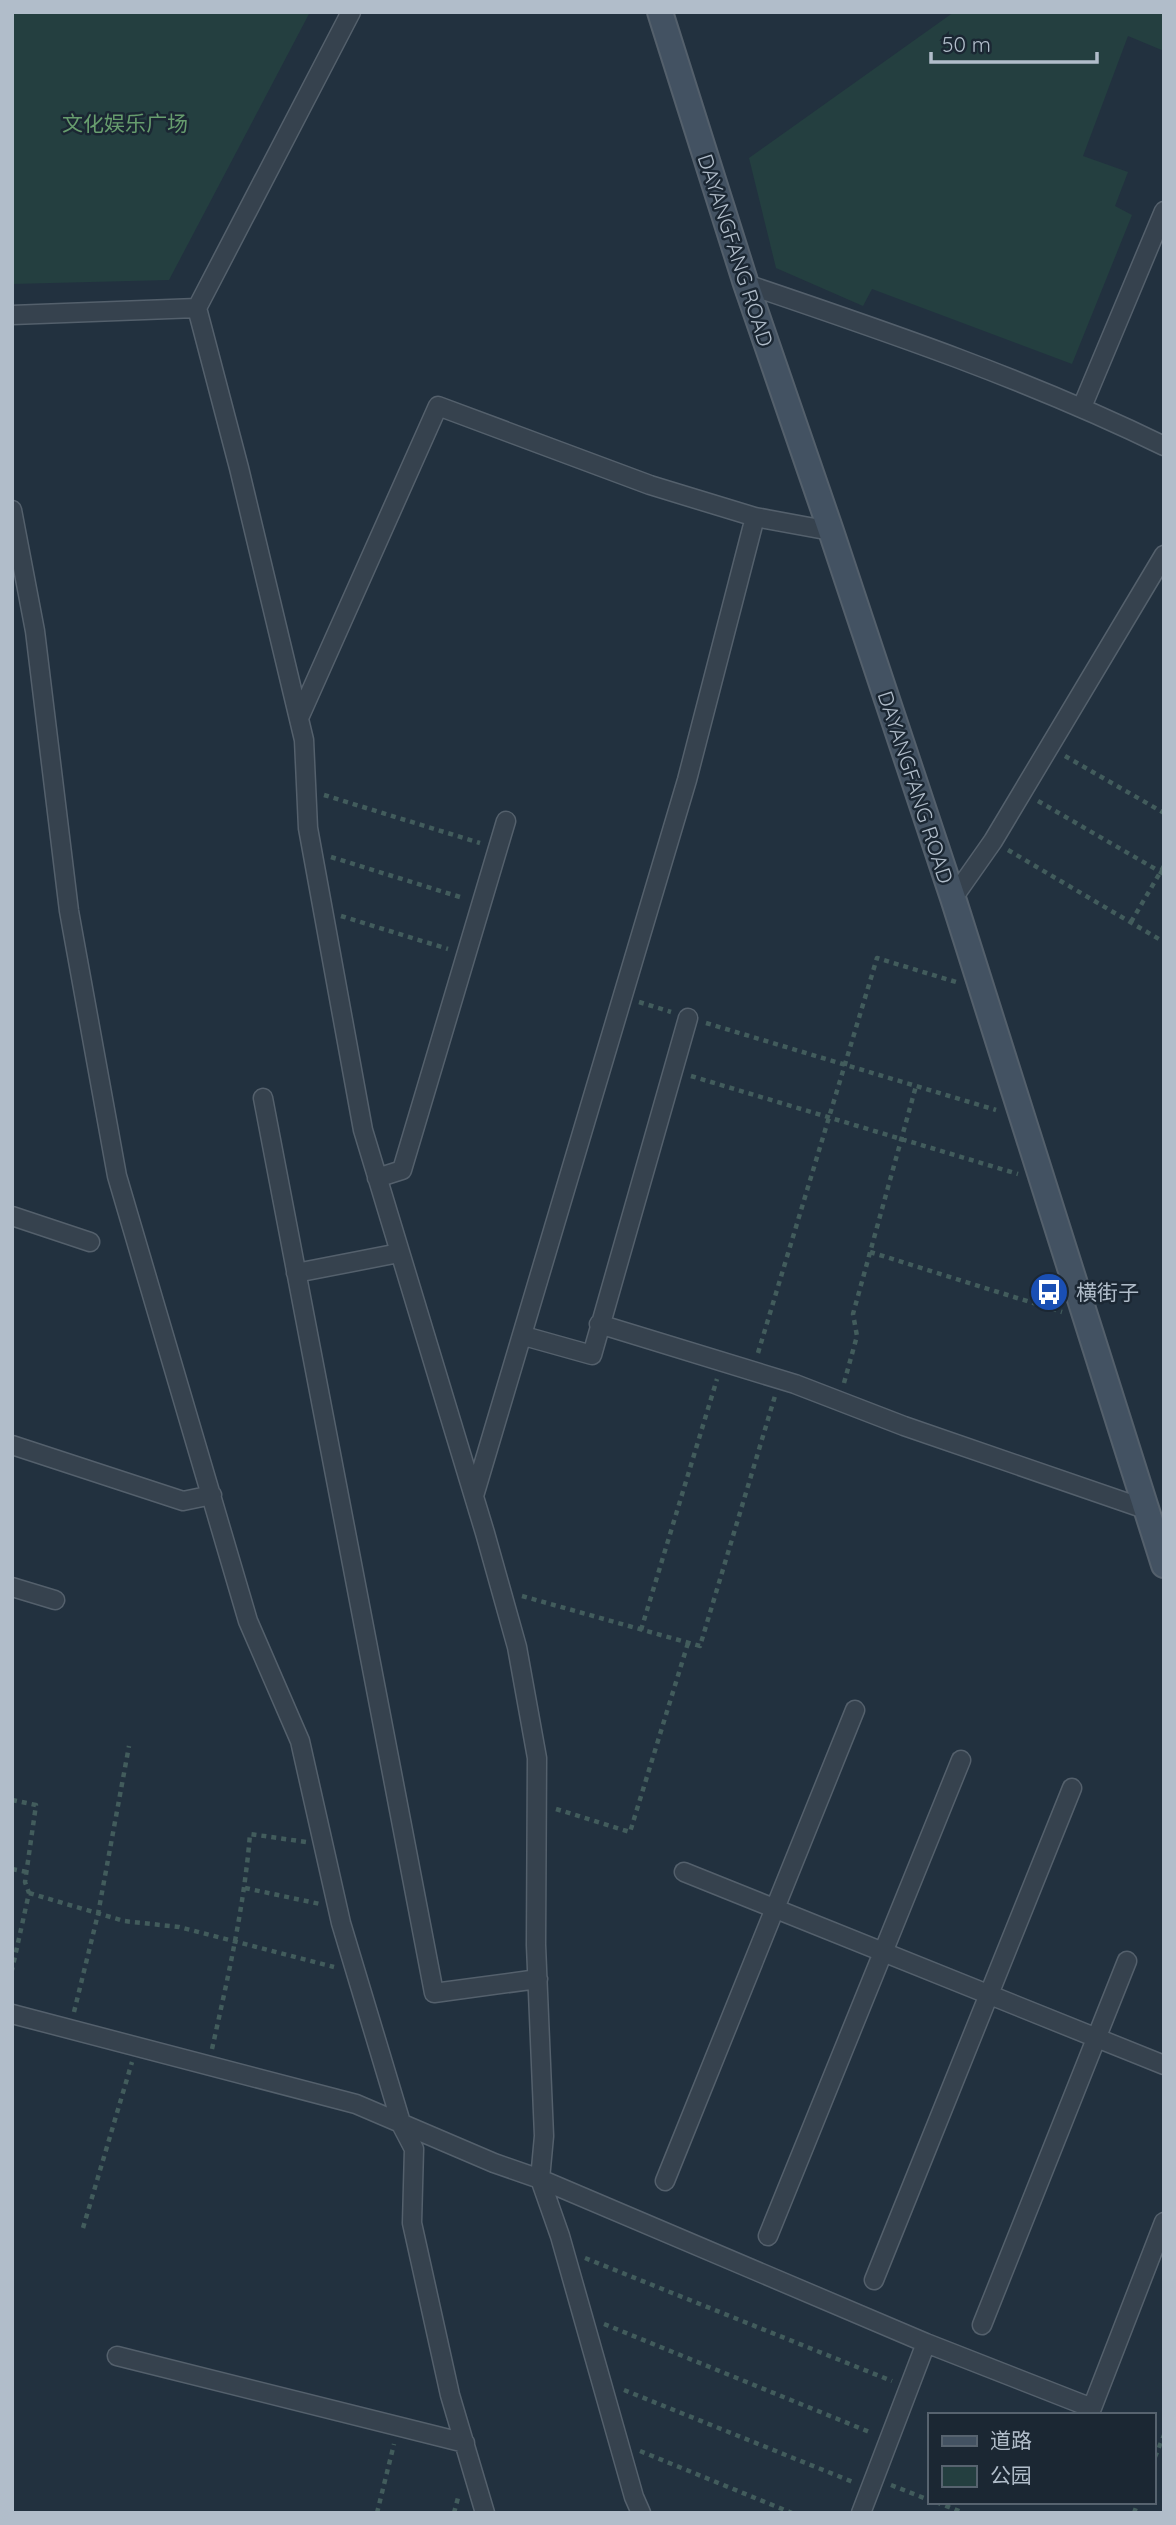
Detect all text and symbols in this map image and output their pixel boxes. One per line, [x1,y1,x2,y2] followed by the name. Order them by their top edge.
[931,21,1097,65] scale bar
[942,31,991,57] text: 50 m
[62,110,188,136] park label: 文化娱乐广场
[693,150,779,350] street label: DAYANGFANG ROAD
[873,687,959,887] street label: DAYANGFANG ROAD
[1028,1271,1070,1313] bus stop icon: 横街子
[1076,1279,1139,1305] place label: 横街子
[928,2413,1155,2504] legend
[990,2427,1032,2453] text: 道路
[990,2462,1032,2488] text: 公园

